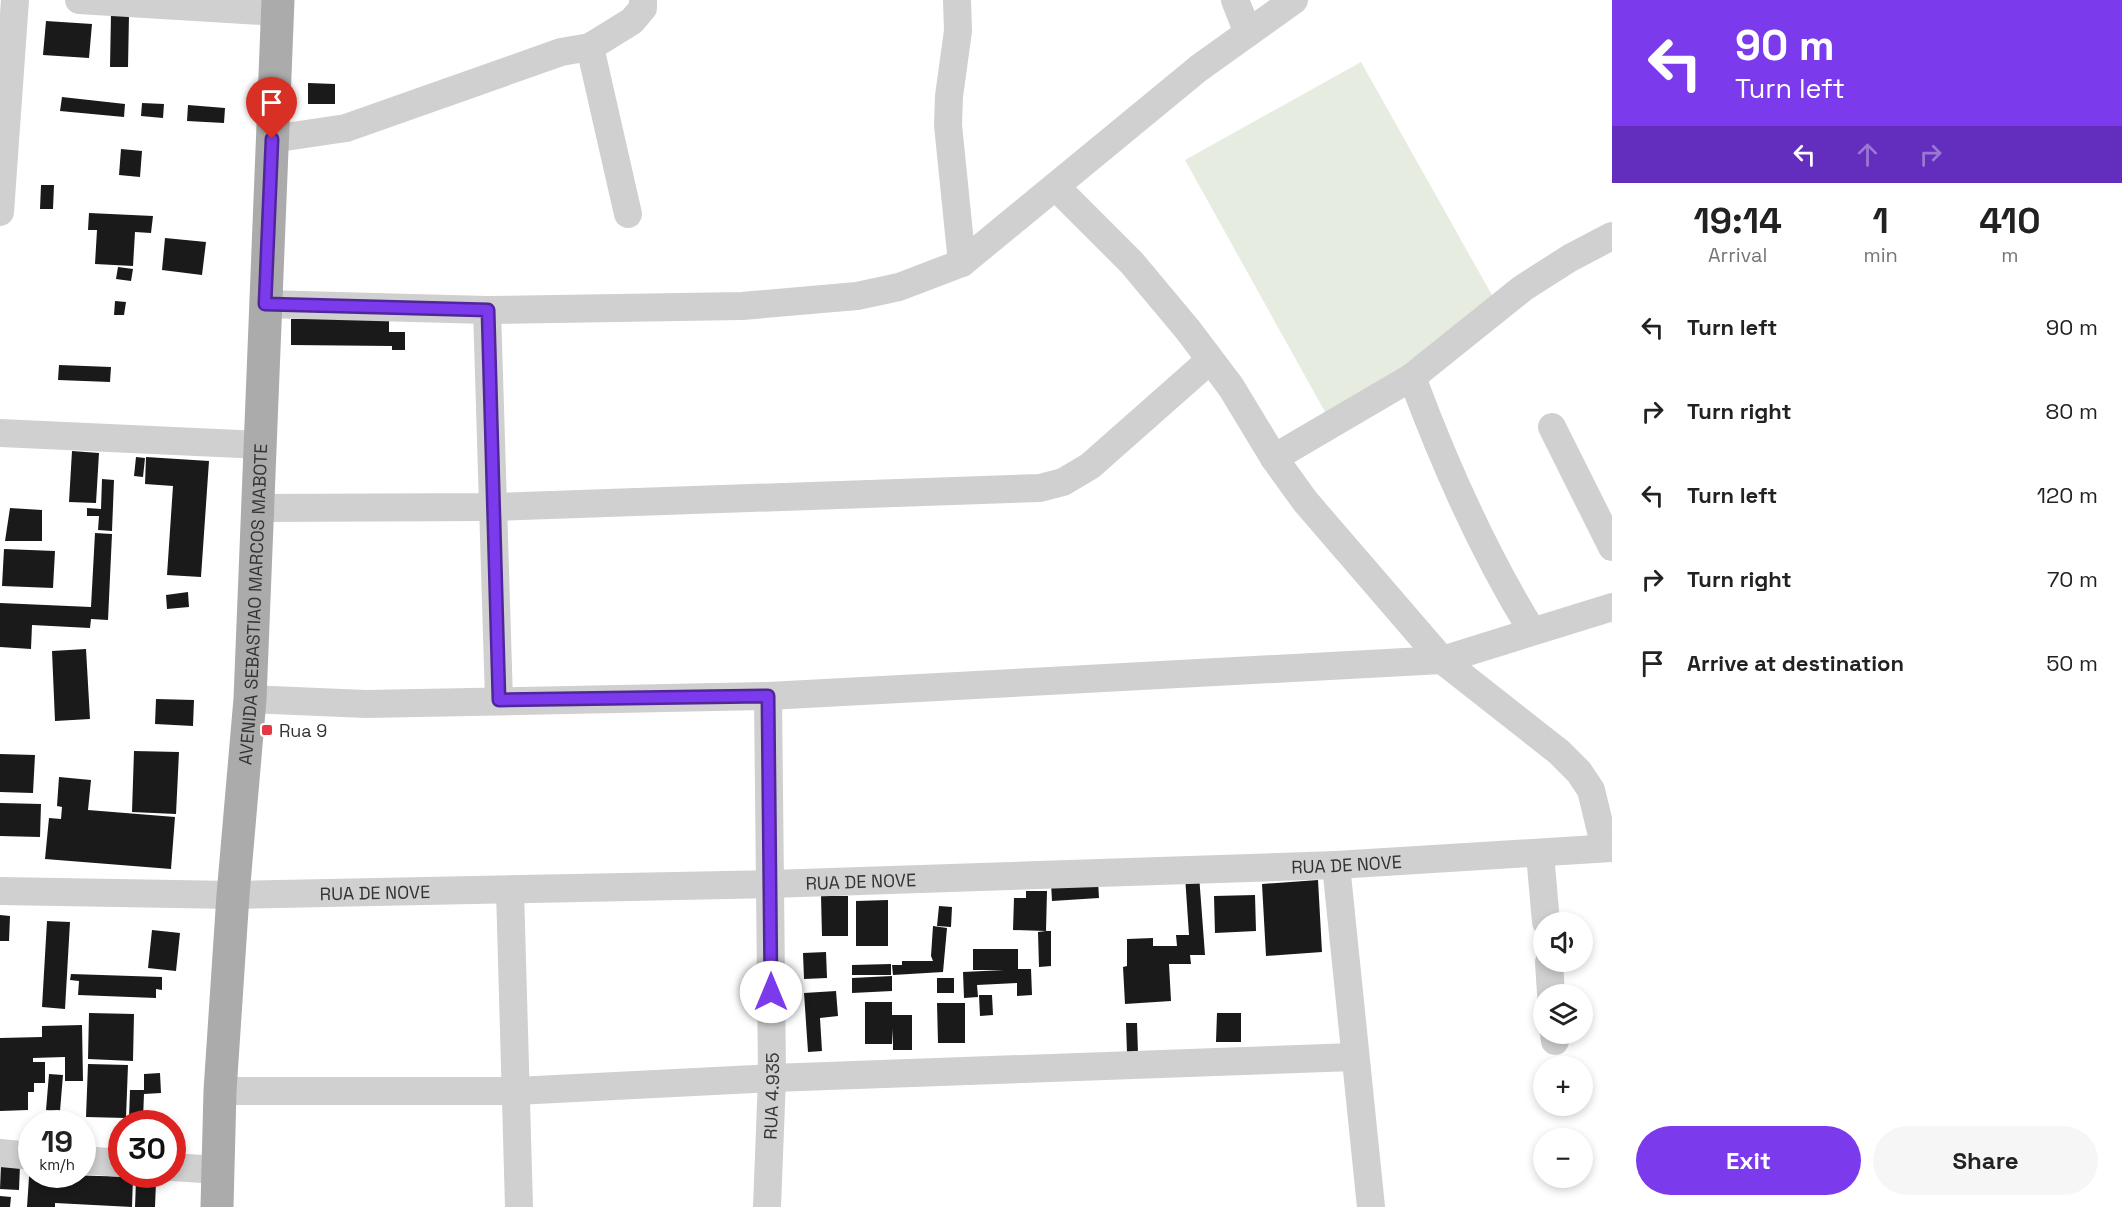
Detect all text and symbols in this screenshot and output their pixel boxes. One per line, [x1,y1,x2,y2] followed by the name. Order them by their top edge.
[1735,19,1835,72] text: 90 m
[1636,24,1714,102] icon: left
[1735,71,1845,106] text: Turn left
[246,77,297,139] pin
[255,86,288,119] icon: arrive
[1788,138,1821,171] icon: left
[1851,138,1884,171] icon: ahead
[1914,138,1947,171] icon: right
[1694,198,1782,244] text: 19:14
[1873,198,1889,244] text: 1
[1979,198,2040,244] text: 410
[1708,242,1767,268] text: Arrival
[1863,242,1898,268] text: min
[2001,242,2019,268] text: m
[1636,311,1669,344] icon: left
[1687,313,1777,341] text: Turn left
[2046,313,2098,341] text: 90 m
[1636,395,1669,428] icon: right
[1687,397,1792,425] text: Turn right
[2046,397,2098,425] text: 80 m
[233,443,272,766] street label: AVENIDA SEBASTIAO MARCOS MABOTE
[1636,479,1669,512] icon: left
[1687,481,1777,509] text: Turn left
[2037,481,2098,509] text: 120 m
[1636,563,1669,596] icon: right
[1687,565,1792,593] text: Turn right
[2047,565,2098,593] text: 70 m
[1636,647,1669,680] icon: arrive
[1687,649,1904,677] text: Arrive at destination
[2046,649,2098,677] text: 50 m
[279,719,327,742] place label: Rua 9
[260,723,274,737] marker: Rua 9
[1291,849,1402,878] street label: RUA DE NOVE
[805,868,916,894] street label: RUA DE NOVE
[319,879,430,905] street label: RUA DE NOVE
[1533,912,1593,1188] map controls
[1533,912,1593,972] button: sound
[739,960,803,1024] position arrow
[1533,984,1593,1044] button: layers
[758,1052,784,1140] street label: RUA 4.935
[1533,1056,1593,1116] button: +
[108,1110,186,1188] speed limit sign: 30
[41,1122,73,1161] text: 19
[1636,1126,1861,1195] button: Exit
[1873,1126,2098,1195] button: Share
[1533,1128,1593,1188] button: −
[39,1155,75,1174] text: km/h

